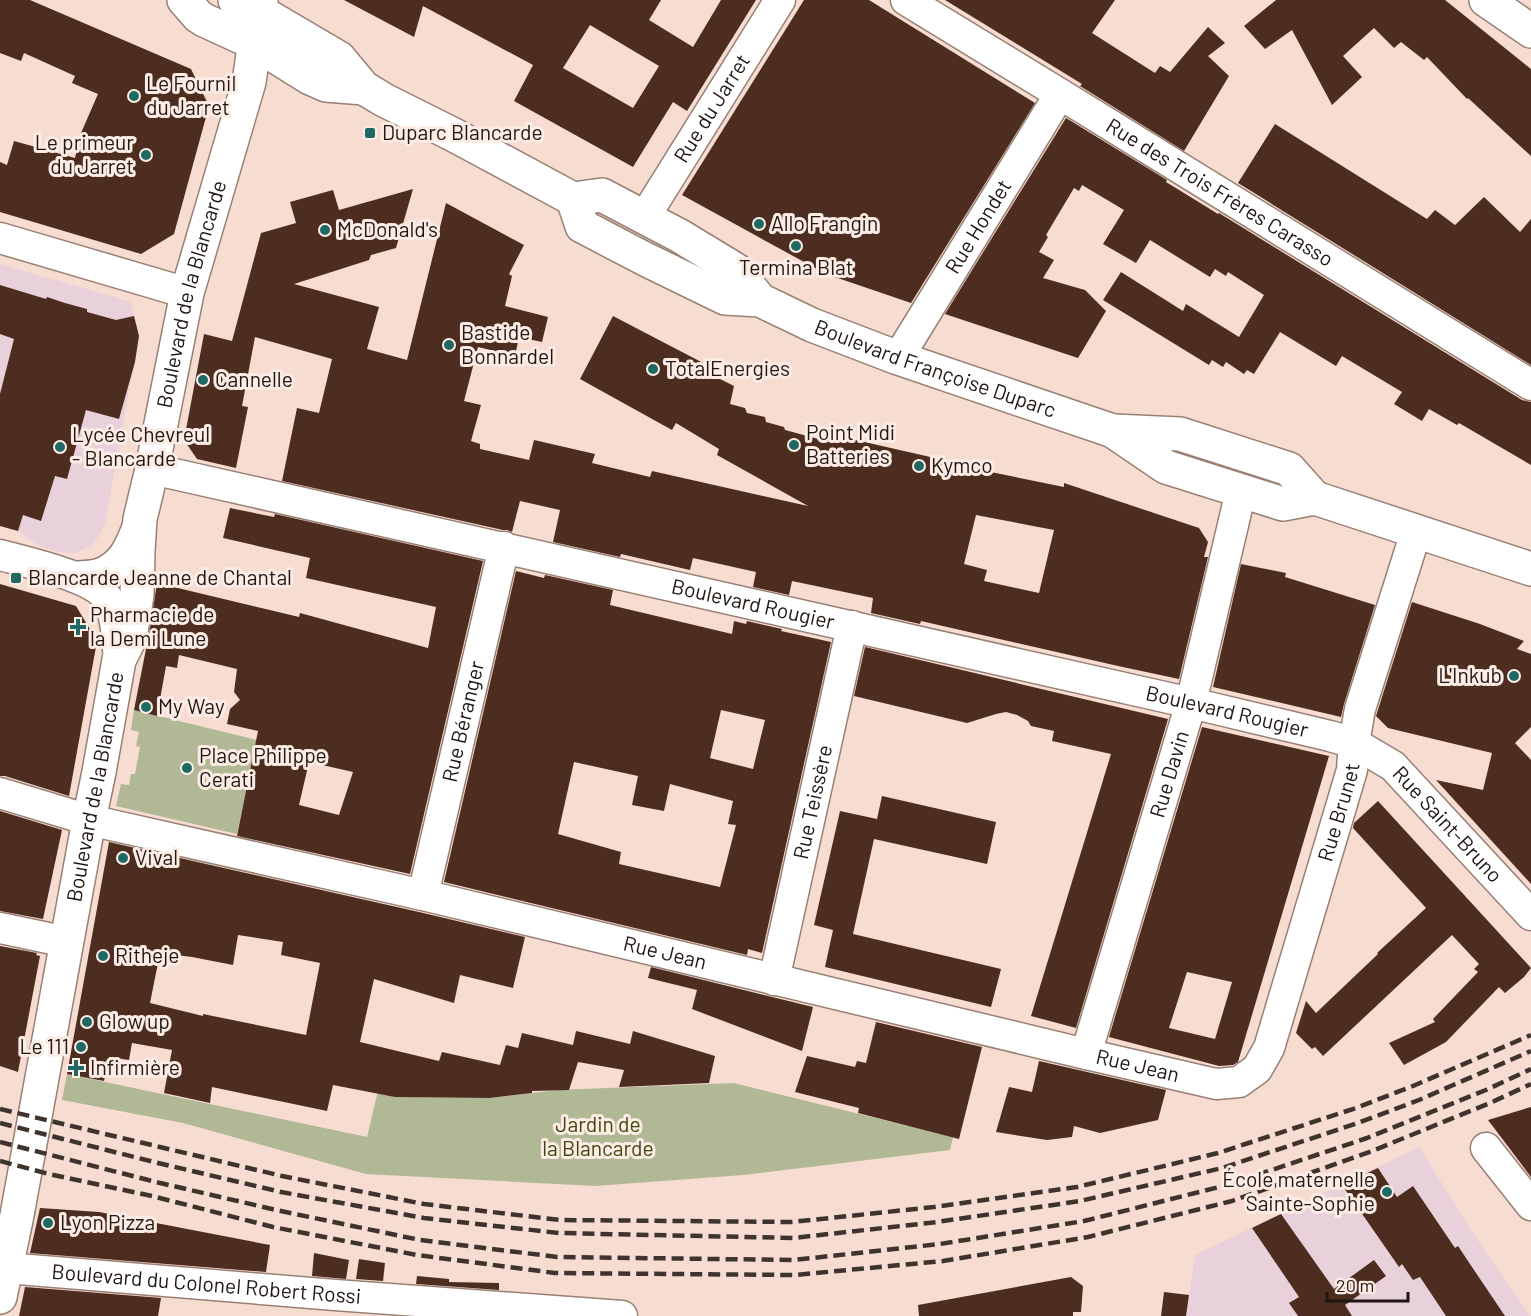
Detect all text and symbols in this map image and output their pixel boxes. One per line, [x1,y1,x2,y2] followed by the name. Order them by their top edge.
[668,49,754,167] street label: Rue du Jarret
[146,70,236,119] place label: Le Fournil du Jarret
[127,89,141,103] marker: Le Fournil du Jarret
[1102,112,1338,271] street label: Rue des Trois Frères Carasso
[382,119,543,144] place label: Duparc Blancarde
[363,126,377,140] marker: Duparc Blancarde
[35,129,134,178] place label: Le primeur du Jarret
[139,148,153,162] marker: Le primeur du Jarret
[939,174,1016,278] street label: Rue Hondet
[150,177,230,410] street label: Boulevard de la Blancarde
[771,210,878,235] place label: Allo Frangin
[337,216,438,241] place label: McDonald's
[752,217,766,231] marker: Allo Frangin
[318,223,332,237] marker: McDonald's
[789,239,803,253] marker: Termina Blat
[739,254,853,279] place label: Termina Blat
[811,313,1060,422] street label: Boulevard Françoise Duparc
[461,319,554,368] place label: Bastide Bonnardel
[442,338,456,352] marker: Bastide Bonnardel
[665,355,790,380] place label: TotalEnergies
[646,362,660,376] marker: TotalEnergies
[215,366,293,391] place label: Cannelle
[196,373,210,387] marker: Cannelle
[806,419,895,468] place label: Point Midi Batteries
[72,421,210,470] place label: Lycée Chevreul - Blancarde
[787,438,801,452] marker: Point Midi Batteries
[53,440,67,454] marker: Lycée Chevreul - Blancarde
[931,452,993,477] place label: Kymco
[912,459,926,473] marker: Kymco
[28,564,292,589] place label: Blancarde Jeanne de Chantal
[9,571,23,585] marker: Blancarde Jeanne de Chantal
[669,572,837,633] street label: Boulevard Rougier
[90,601,215,650] place label: Pharmacie de la Demi Lune
[71,620,85,634] marker: Pharmacie de la Demi Lune
[436,658,488,784] street label: Rue Béranger
[1438,662,1502,687] place label: L'Inkub
[60,669,128,904] street label: Boulevard de la Blancarde
[1507,669,1521,683] marker: L'Inkub
[1144,679,1311,742] street label: Boulevard Rougier
[158,693,225,718] place label: My Way
[139,700,153,714] marker: My Way
[1143,727,1193,820] street label: Rue Davin
[199,742,327,791] place label: Place Philippe Cerati
[787,742,836,861] street label: Rue Teissère
[1388,760,1508,887] street label: Rue Saint-Bruno
[180,761,194,775] marker: Place Philippe Cerati
[1311,762,1363,864] street label: Rue Brunet
[135,844,178,869] place label: Vival
[116,851,130,865] marker: Vival
[621,929,709,974] street label: Rue Jean
[115,942,180,967] place label: Ritheje
[96,949,110,963] marker: Ritheje
[99,1008,170,1033] place label: Glow up
[80,1015,94,1029] marker: Glow up
[20,1033,69,1058] place label: Le 111
[74,1040,88,1054] marker: Le 111
[1094,1043,1182,1086] street label: Rue Jean
[90,1054,180,1079] place label: Infirmière
[67,1059,85,1077] marker: Infirmière
[542,1111,654,1160] park label: Jardin de la Blancarde
[1222,1166,1375,1215] place label: École maternelle Sainte-Sophie
[1380,1185,1394,1199] marker: École maternelle Sainte-Sophie
[60,1209,155,1234] place label: Lyon Pizza
[41,1216,55,1230] marker: Lyon Pizza
[51,1258,362,1308] street label: Boulevard du Colonel Robert Rossi
[1327,1265,1408,1303] scale bar
[1336,1274,1374,1296] text: 20 m

